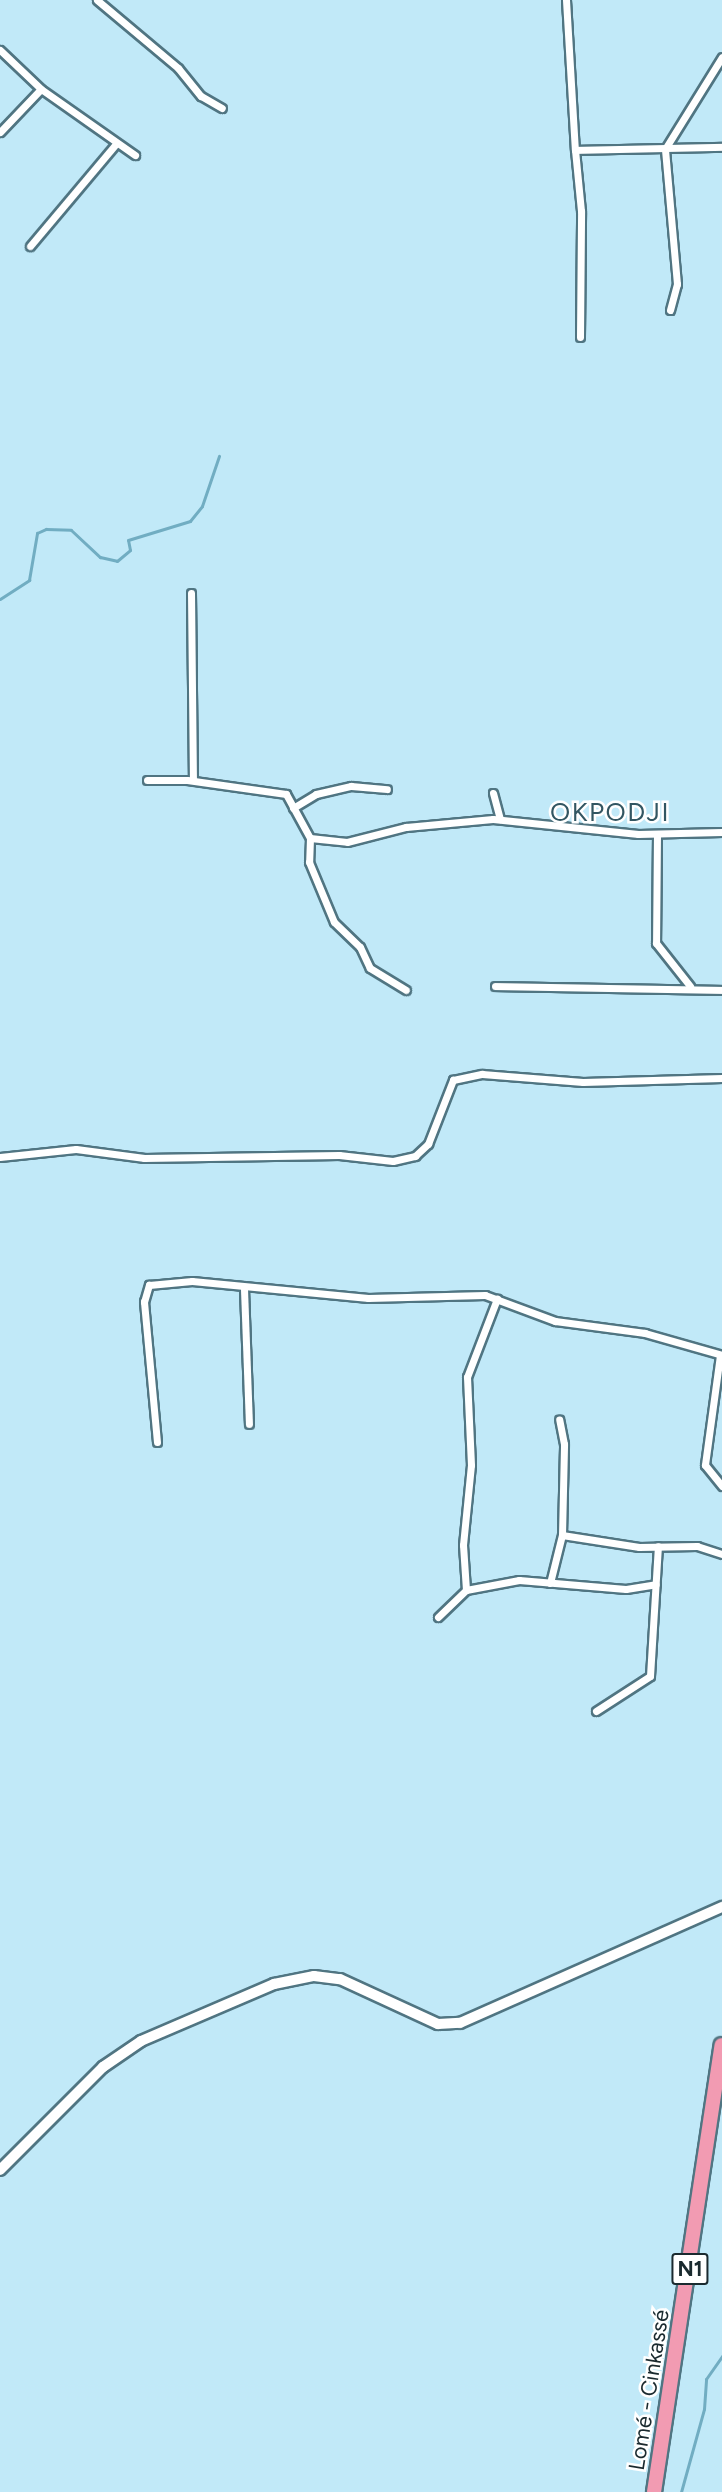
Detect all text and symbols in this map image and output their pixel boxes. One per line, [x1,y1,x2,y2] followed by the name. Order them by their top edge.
[550,797,670,829] district label: OKPODJI
[670,2251,710,2287] road number: N1
[623,2308,675,2472] street label: Lomé - Cinkassé

